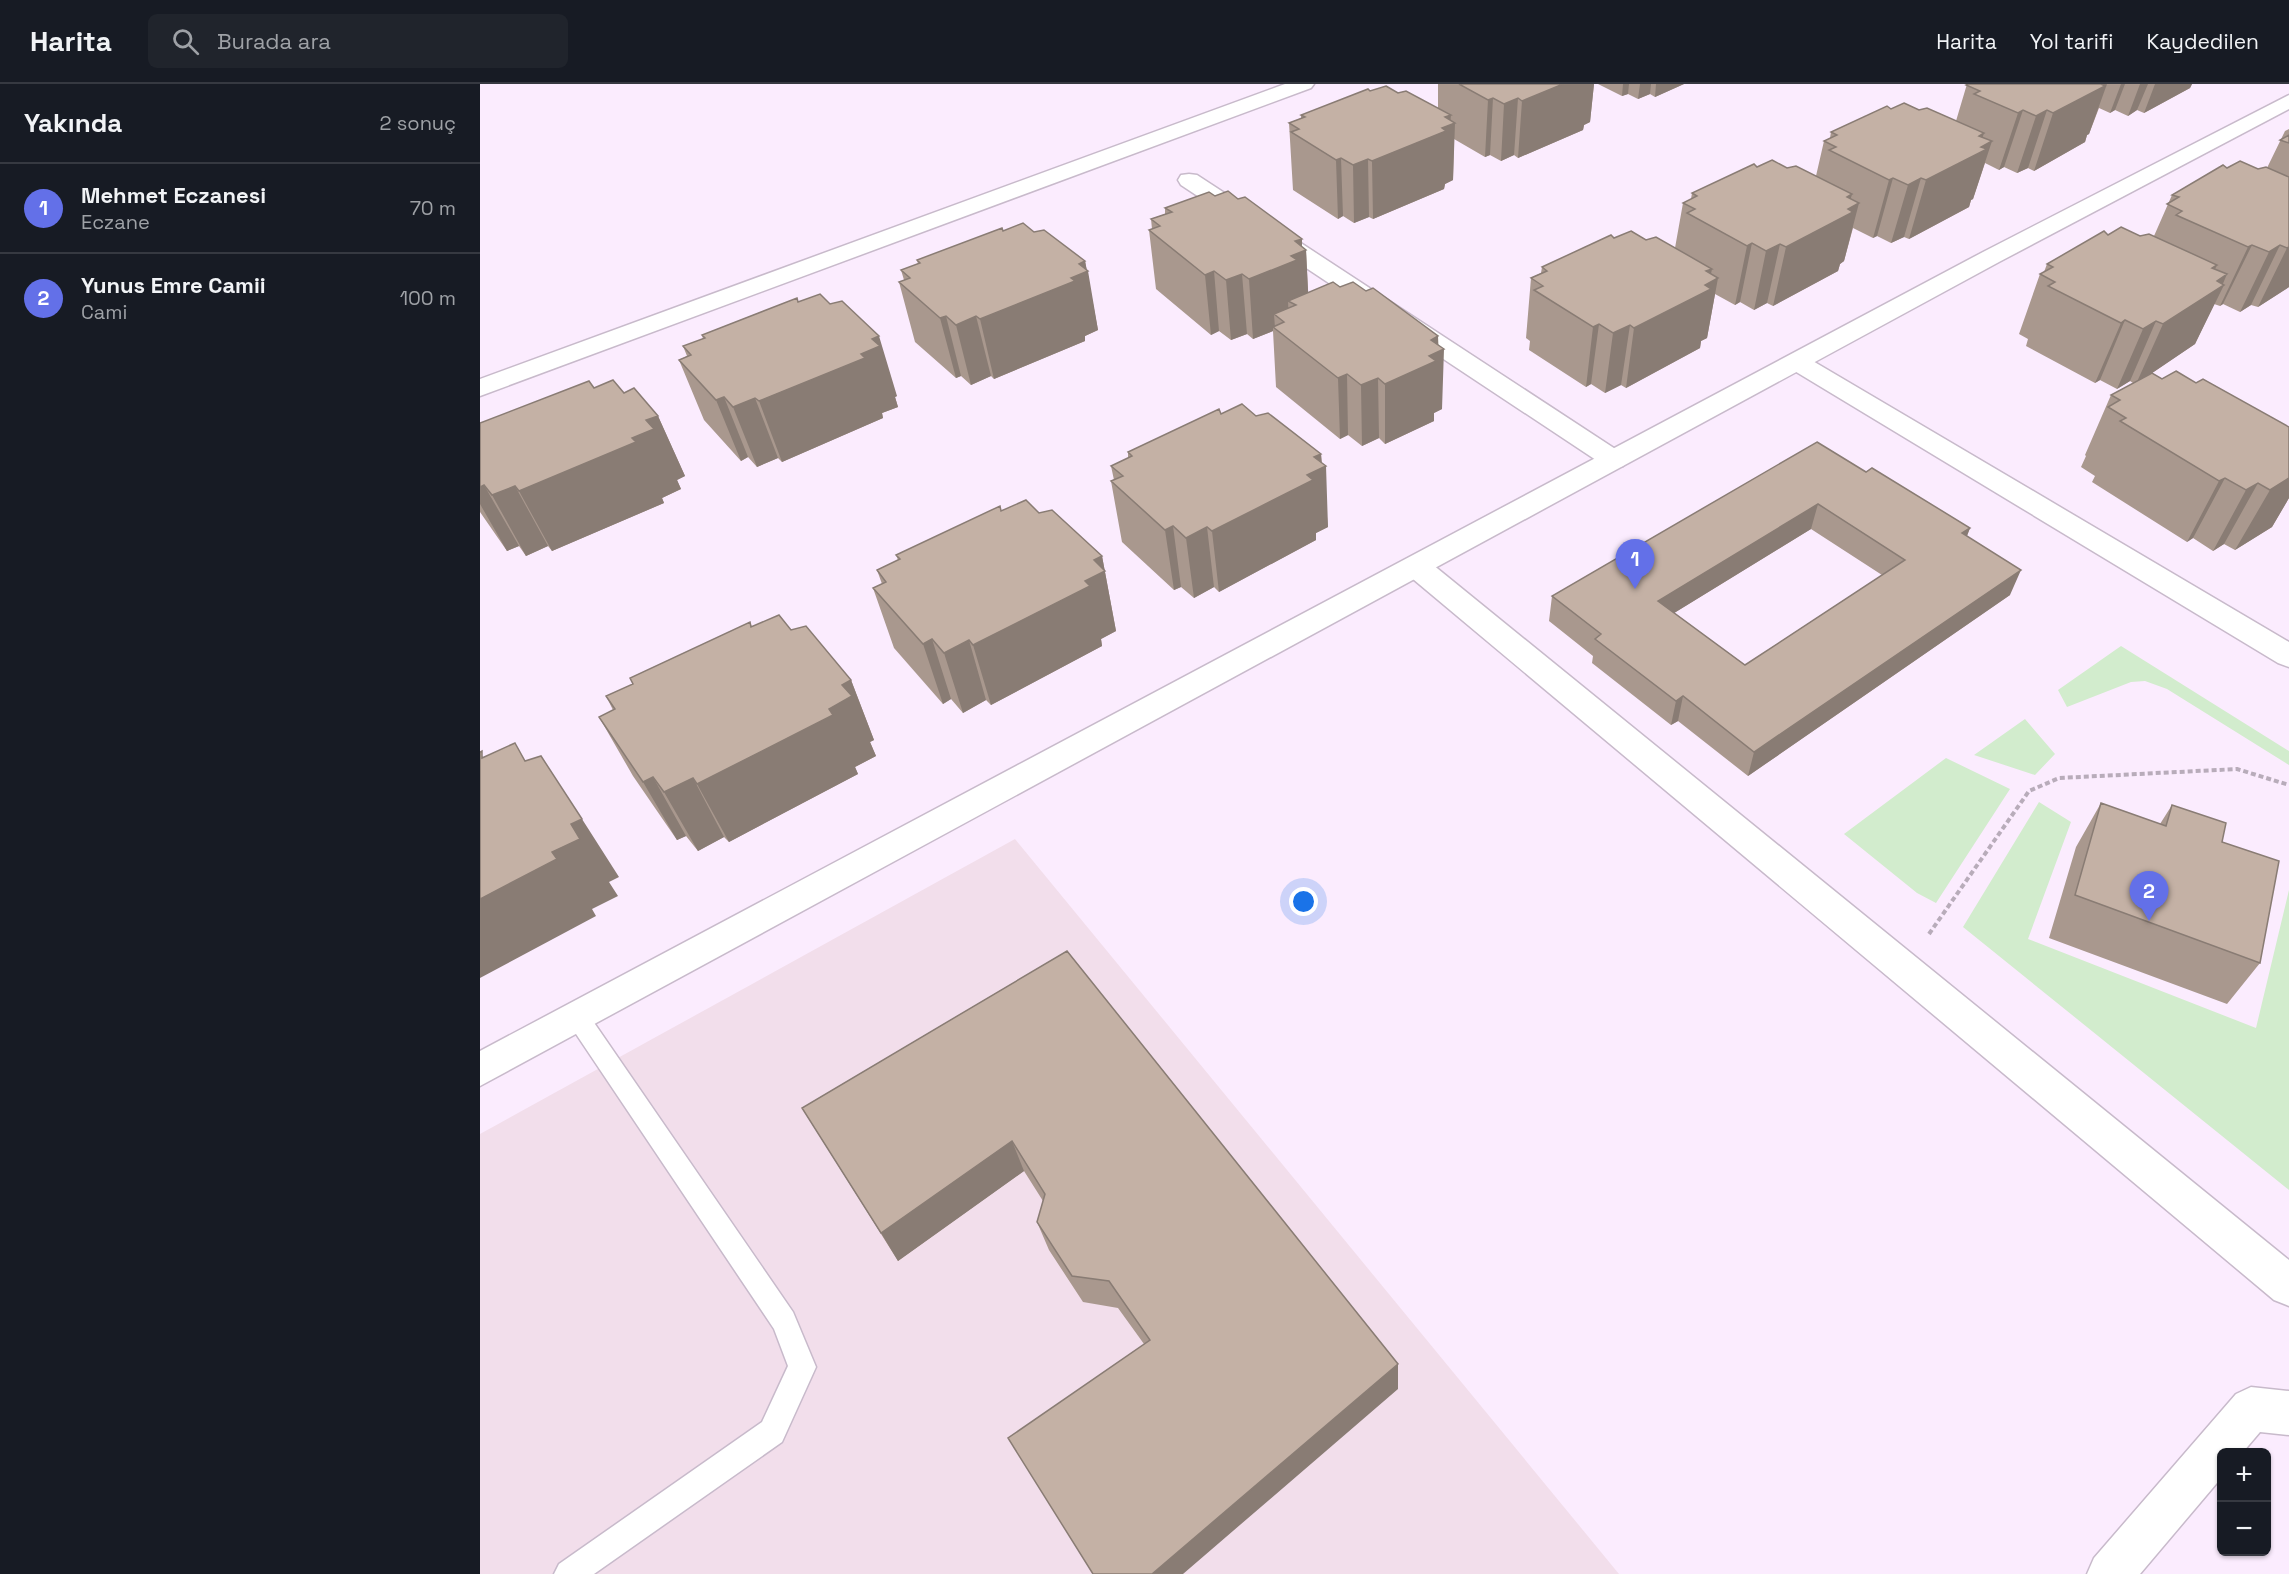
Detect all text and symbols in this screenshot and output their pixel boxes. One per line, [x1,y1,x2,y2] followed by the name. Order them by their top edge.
[148,14,568,68] search box
[30,23,112,59] text: Harita
[169,25,202,58] icon: search
[217,27,331,55] text: Burada ara
[1936,28,1997,55] text: Harita
[2030,28,2113,55] text: Yol tarifi
[2146,28,2259,55] text: Kaydedilen
[24,106,122,140] text: Yakında
[380,110,456,136] text: 2 sonuç
[81,181,266,209] text: Mehmet Eczanesi
[39,195,48,221] text: 1
[410,195,456,221] text: 70 m
[81,209,150,235] text: Eczane
[81,271,266,299] text: Yunus Emre Camii
[38,285,49,311] text: 2
[400,285,456,311] text: 100 m
[81,299,127,325] text: Cami
[1616,540,1654,589] pin: 1
[2130,872,2168,921] pin: 2
[1289,887,1318,916] your location
[2217,1448,2271,1556] map controls
[2217,1448,2271,1502] button: +
[2217,1502,2271,1556] button: −

